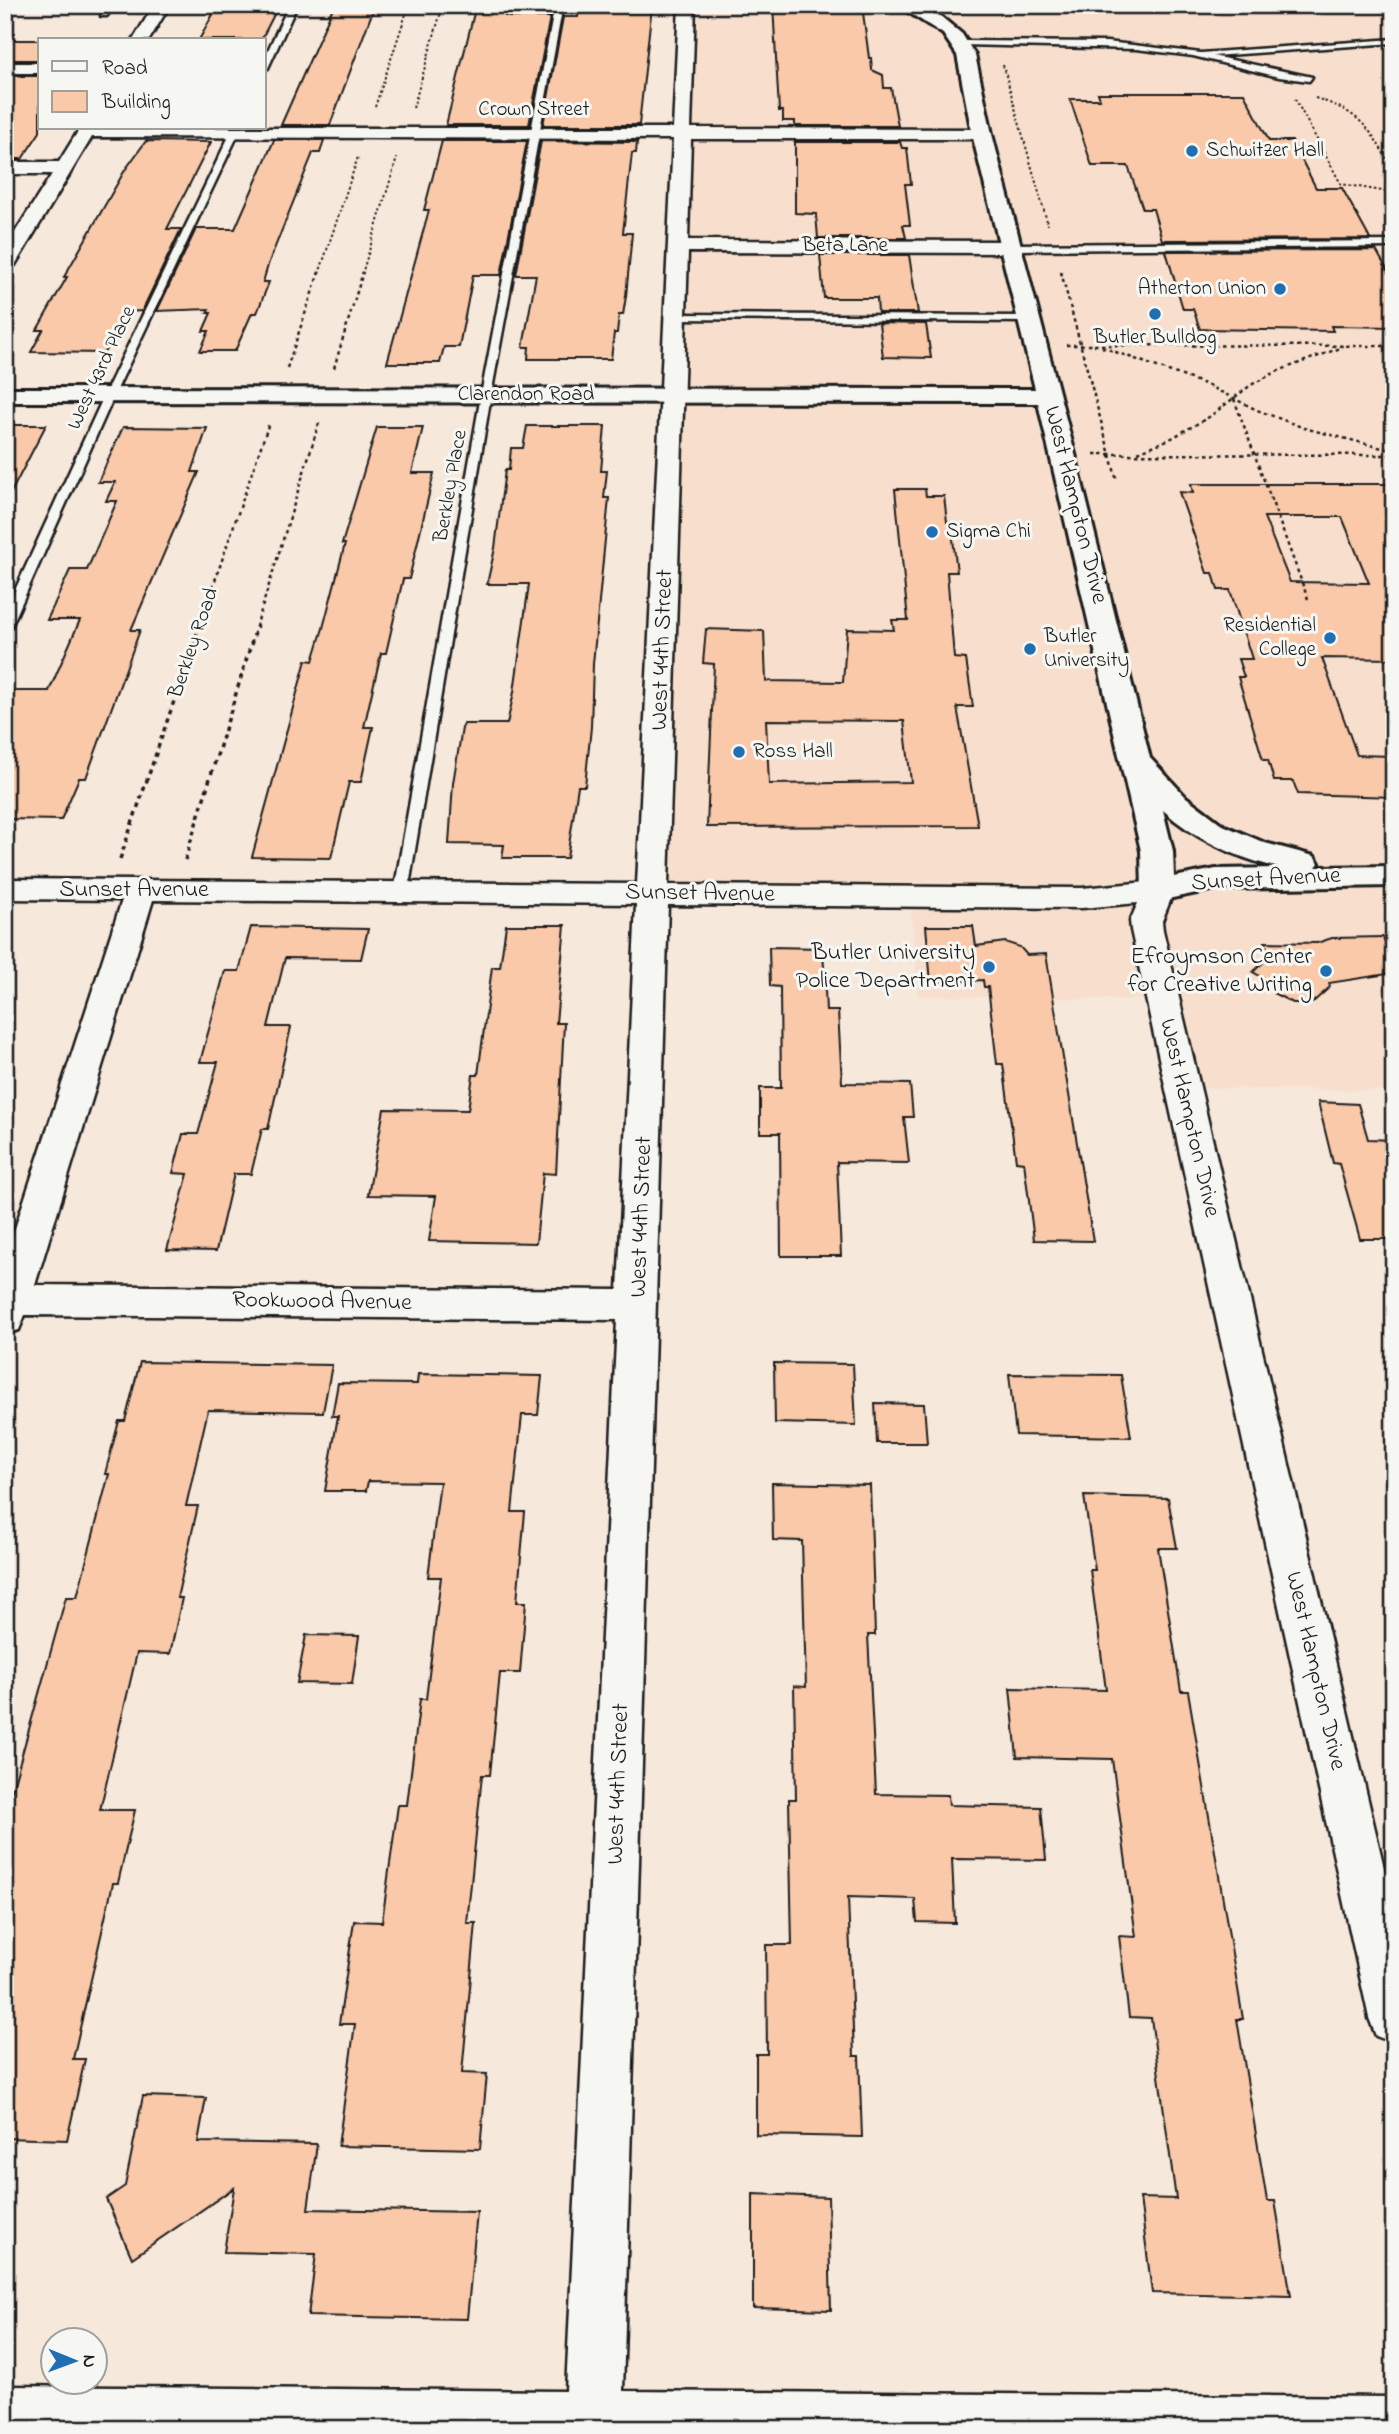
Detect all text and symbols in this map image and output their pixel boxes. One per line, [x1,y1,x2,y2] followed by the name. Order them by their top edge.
[38,38,266,130] legend
[102,54,148,84] text: Road
[101,88,171,120] text: Building
[478,95,590,125] street label: Crown Street
[1206,136,1324,166] place label: Schwitzer Hall
[1184,143,1200,159] marker: Schwitzer Hall
[801,231,889,261] street label: Beta Lane
[1138,274,1266,304] place label: Atherton Union
[1272,281,1288,297] marker: Atherton Union
[60,300,144,435] street label: West 43rd Place
[1147,306,1163,322] marker: Butler Bulldog
[1092,323,1217,355] place label: Butler Bulldog
[458,380,595,410] street label: Clarendon Road
[1033,402,1117,608] street label: West Hampton Drive
[426,427,478,546] street label: Berkley Place
[946,517,1031,549] place label: Sigma Chi
[924,524,940,540] marker: Sigma Chi
[643,569,683,731] street label: West 44th Street
[161,584,229,704] street label: Berkley Road
[1223,611,1317,667] place label: Residential College
[1043,622,1129,678] place label: Butler University
[1322,630,1338,646] marker: Residential College
[1022,641,1038,657] marker: Butler University
[753,737,833,767] place label: Ross Hall
[731,744,747,760] marker: Ross Hall
[1190,859,1342,901] street label: Sunset Avenue
[59,873,209,908] street label: Sunset Avenue
[625,875,775,913] street label: Sunset Avenue
[796,936,975,999] place label: Butler University Police Department
[1128,940,1313,1003] place label: Efroymson Center for Creative Writing
[981,959,997,975] marker: Butler University Police Department
[1318,963,1334,979] marker: Efroymson Center for Creative Writing
[1149,1015,1229,1221] street label: West Hampton Drive
[622,1136,662,1298] street label: West 44th Street
[232,1283,412,1321] street label: Rookwood Avenue
[1275,1568,1355,1774] street label: West Hampton Drive
[599,1703,639,1865] street label: West 44th Street
[38,2326,108,2396] north arrow
[75,2355,102,2368] text: N

